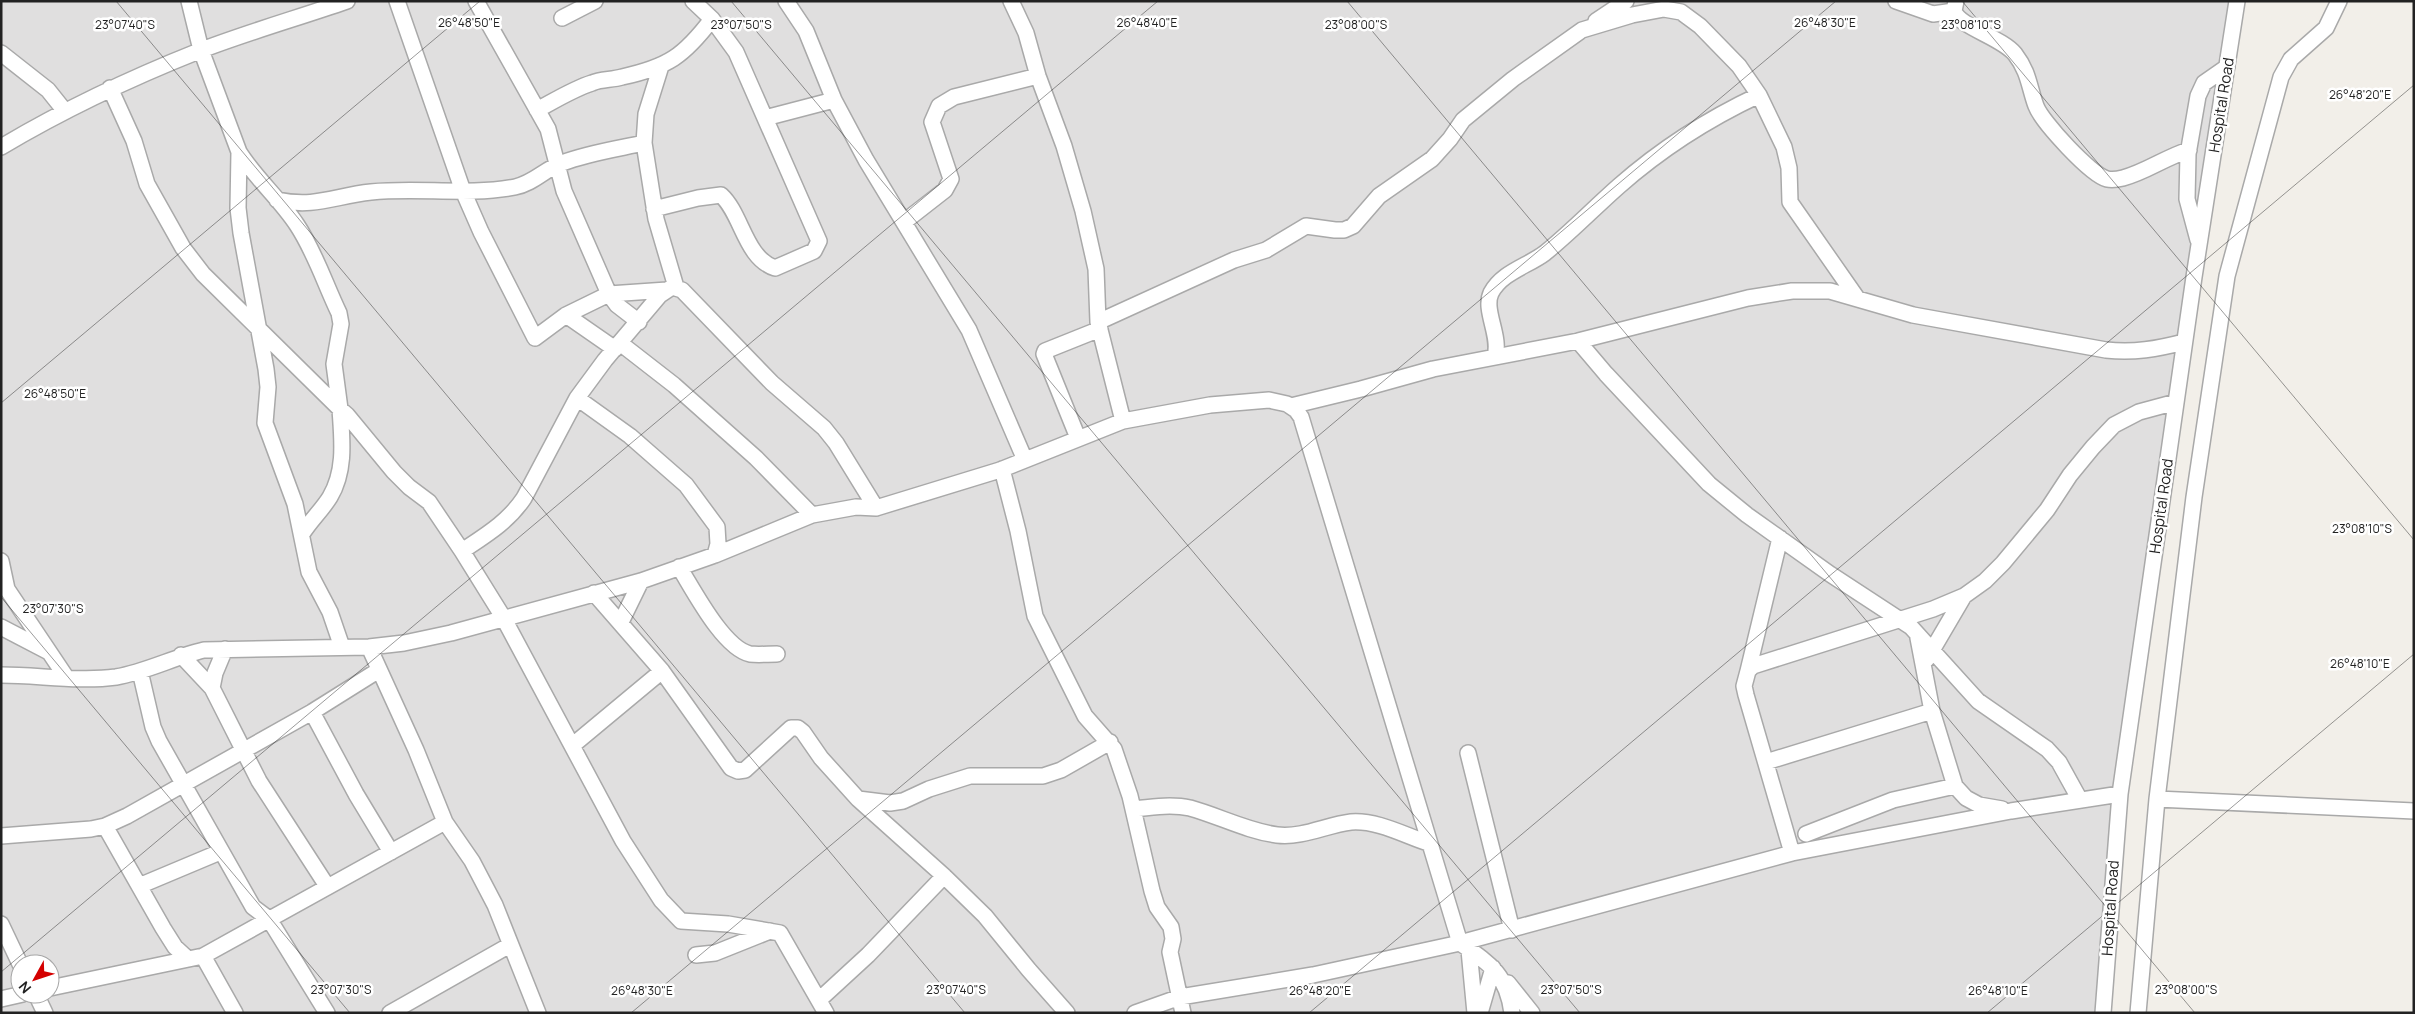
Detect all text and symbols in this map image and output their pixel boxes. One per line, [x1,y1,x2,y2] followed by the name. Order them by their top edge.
[438,14,500,31] text: 26°48'50"E
[1117,14,1178,31] text: 26°48'40"E
[1794,14,1856,31] text: 26°48'30"E
[95,16,155,33] text: 23°07'40"S
[710,16,772,33] text: 23°07'50"S
[1325,16,1387,33] text: 23°08'00"S
[1941,16,2001,33] text: 23°08'10"S
[2203,56,2239,154] street label: Hospital Road
[2329,86,2391,103] text: 26°48'20"E
[24,385,86,402] text: 26°48'50"E
[2144,457,2178,555] street label: Hospital Road
[2332,520,2392,537] text: 23°08'10"S
[23,600,83,617] text: 23°07'30"S
[2330,655,2390,672] text: 26°48'10"E
[2096,860,2124,956] street label: Hospital Road
[10,954,60,1004] north arrow
[14,978,35,998] text: N
[311,981,371,998] text: 23°07'30"S
[926,981,986,998] text: 23°07'40"S
[1540,981,1602,998] text: 23°07'50"S
[2155,981,2217,998] text: 23°08'00"S
[611,982,673,999] text: 26°48'30"E
[1289,982,1351,999] text: 26°48'20"E
[1968,982,2028,999] text: 26°48'10"E

